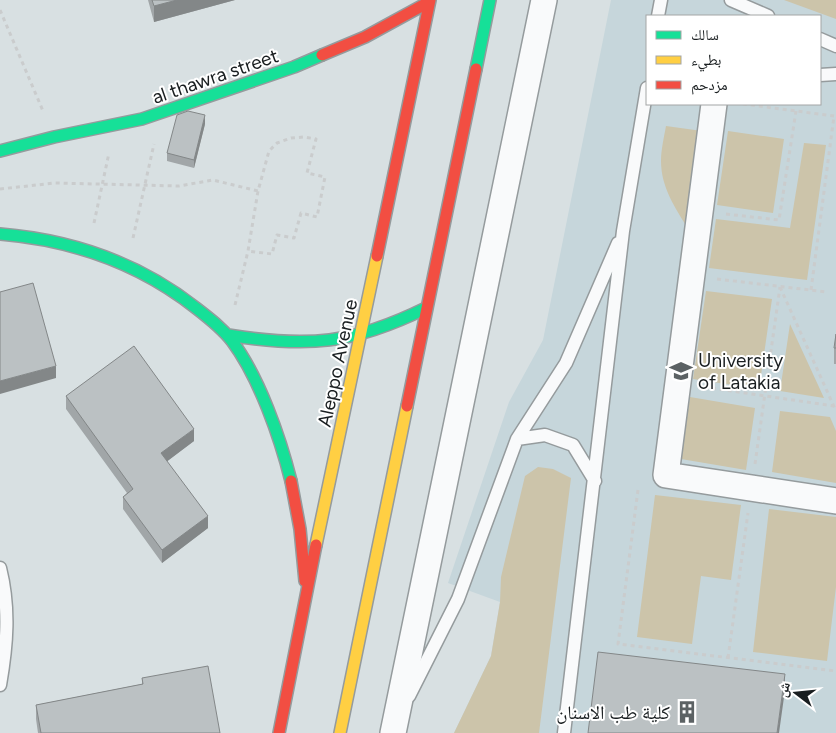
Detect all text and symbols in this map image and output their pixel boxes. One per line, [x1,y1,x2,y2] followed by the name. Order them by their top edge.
[646,15,821,105] legend
[691,26,719,44] text: سالك
[149,44,281,109] street label: al thawra street
[691,51,721,72] text: بطيء
[691,76,728,95] text: مزدحم
[313,297,362,429] street label: Aleppo Avenue
[698,349,783,394] place label: University of Latakia
[668,358,694,384] school or university icon: University of Latakia
[771,668,821,718] north arrow
[774,680,794,699] text: ش
[674,699,700,725] building icon: كلية طب الاسنان
[556,701,670,724] place label: كلية طب الاسنان

